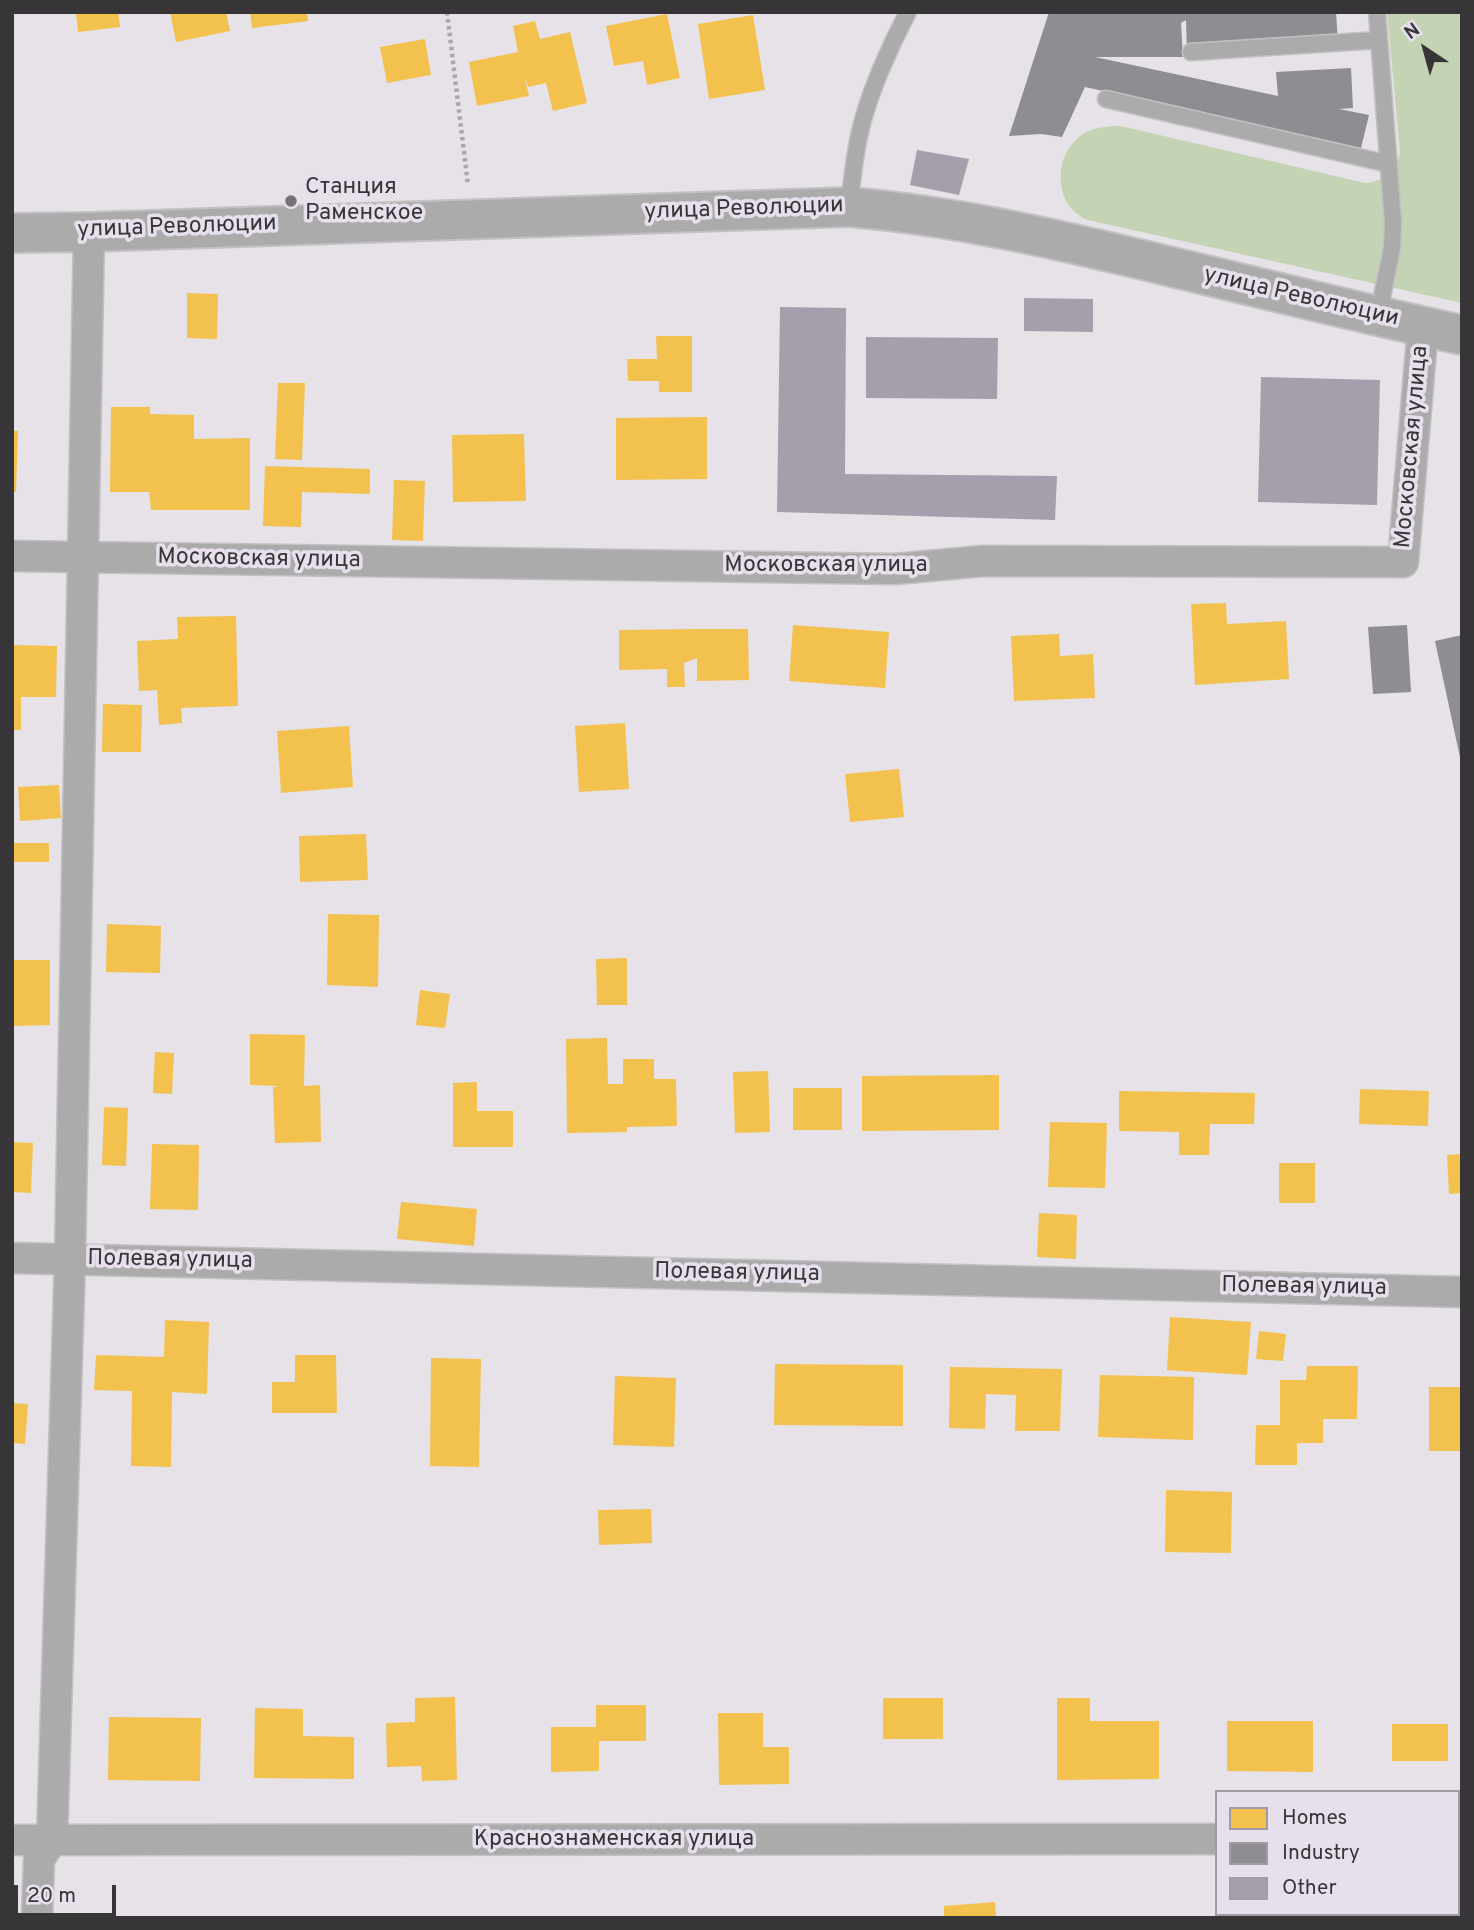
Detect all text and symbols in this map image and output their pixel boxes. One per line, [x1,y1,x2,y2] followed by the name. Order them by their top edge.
[1390,14,1460,84] north arrow
[1400,18,1425,46] text: N
[305,174,423,228] place label: Станция Раменское
[283,193,299,209] marker: Станция Раменское
[644,193,844,227] street label: улица Революции
[77,211,277,245] street label: улица Революции
[1201,262,1401,334] street label: улица Революции
[1390,345,1436,549] street label: Московская улица
[157,544,361,576] street label: Московская улица
[724,552,928,580] street label: Московская улица
[87,1246,253,1276] street label: Полевая улица
[654,1259,820,1289] street label: Полевая улица
[1221,1273,1387,1303] street label: Полевая улица
[1215,1790,1460,1916] legend
[1282,1805,1347,1832] text: Homes
[474,1826,754,1854] street label: Краснознаменская улица
[1282,1840,1360,1867] text: Industry
[18,1870,119,1914] scale bar
[1282,1875,1337,1902] text: Other
[27,1883,76,1910] text: 20 m

